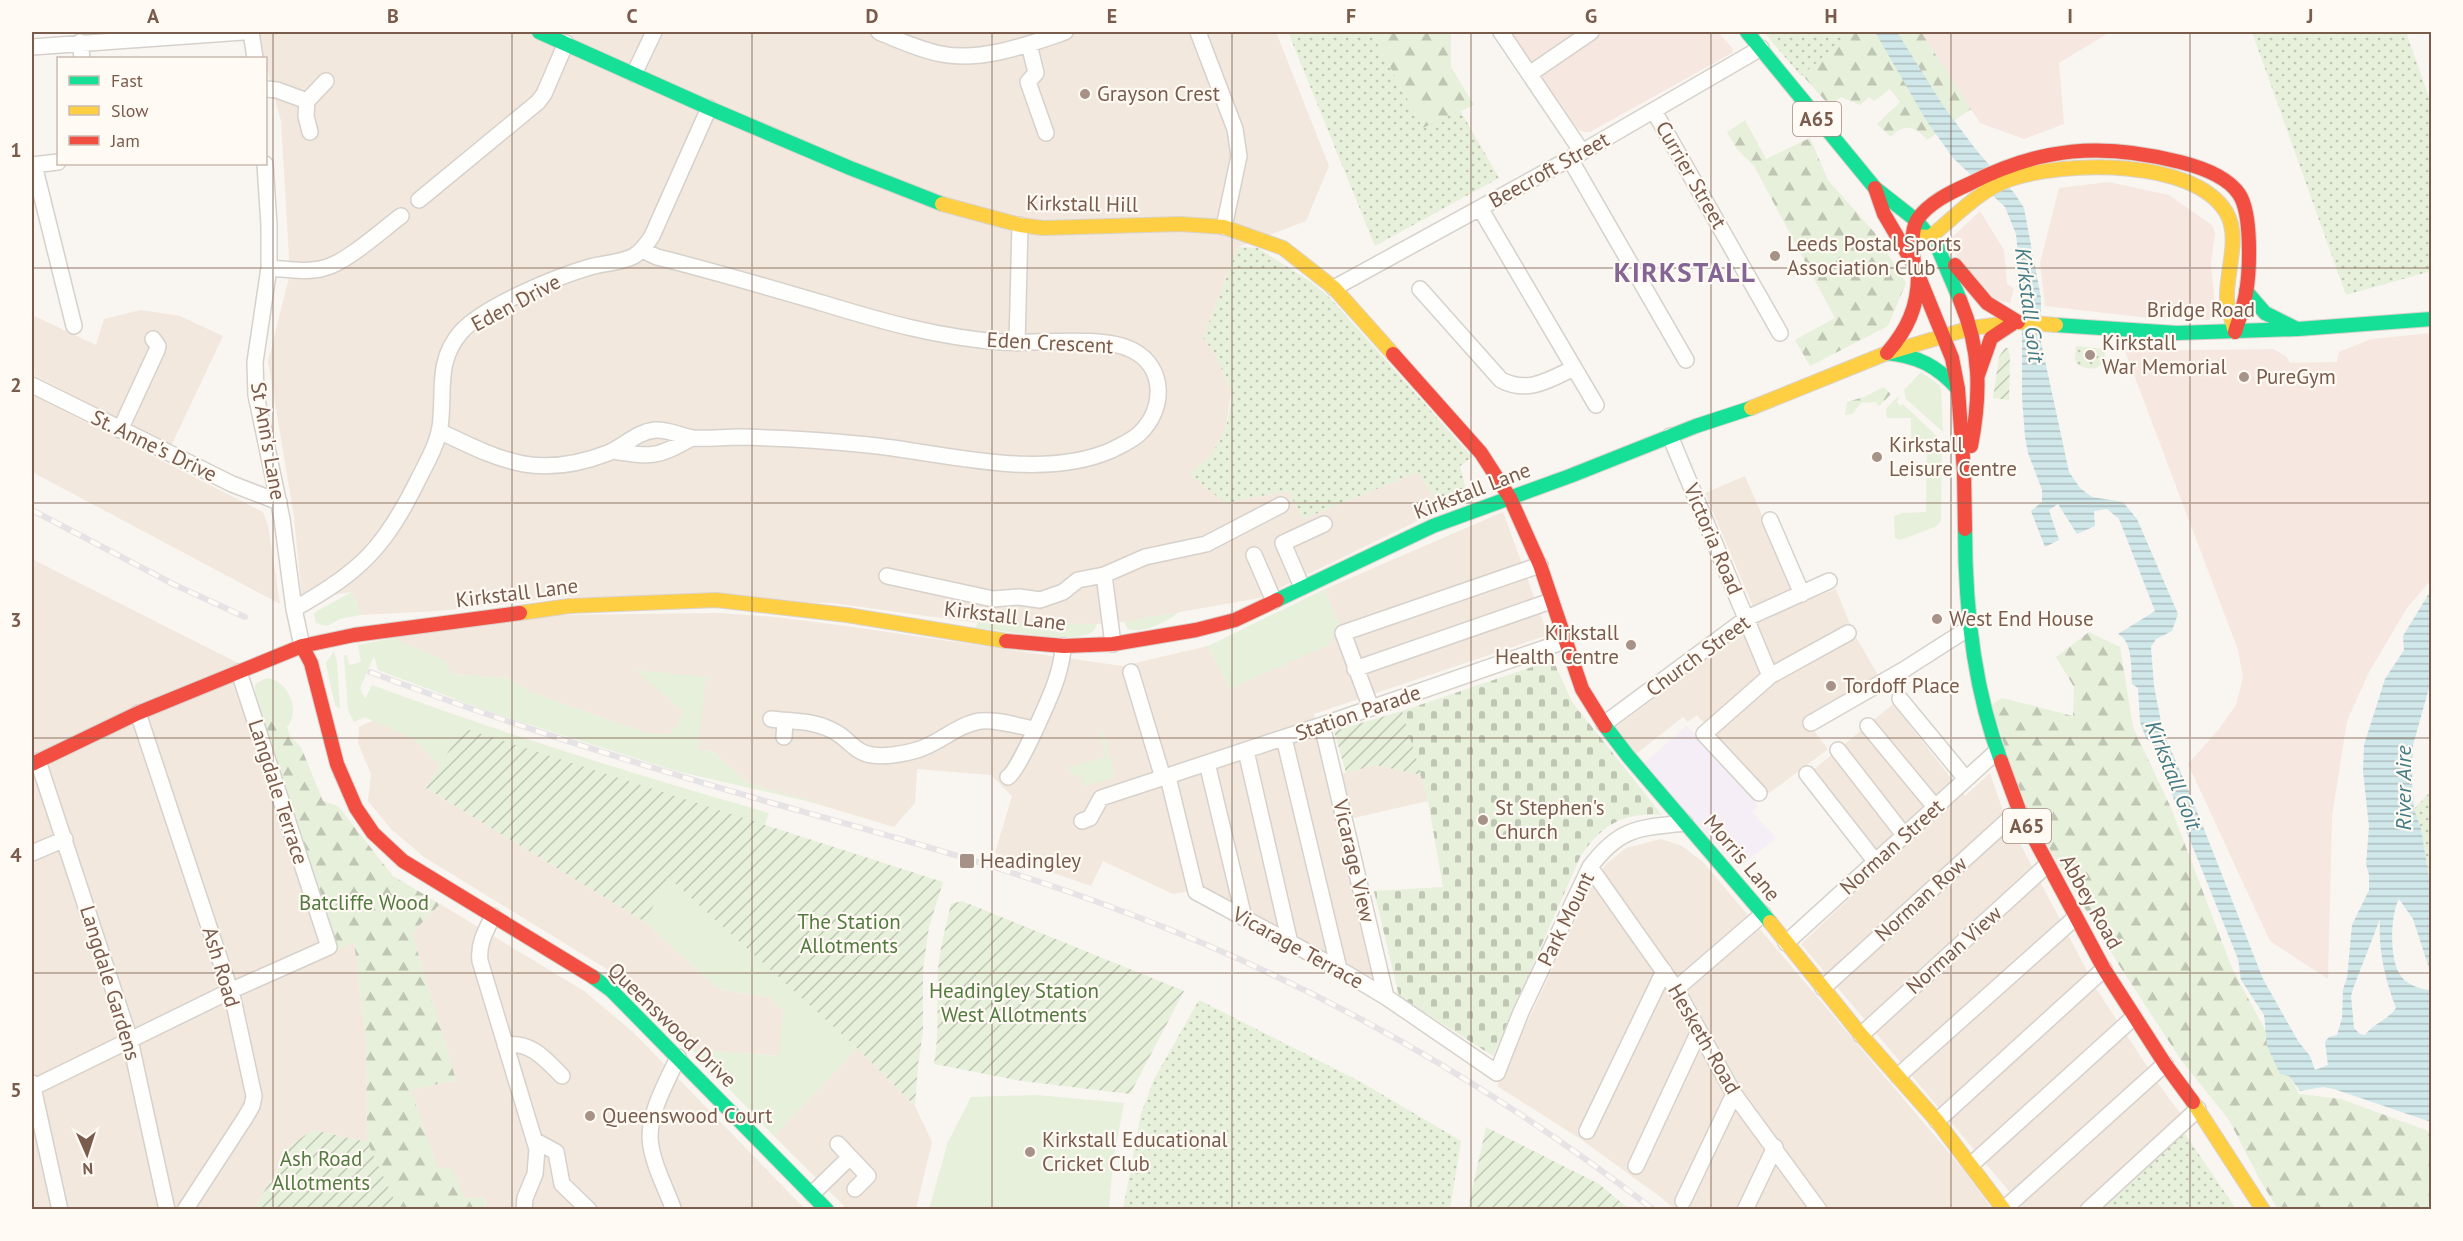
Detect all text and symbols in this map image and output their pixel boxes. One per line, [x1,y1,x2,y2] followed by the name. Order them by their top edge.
[147,3,160,29] text: A
[387,3,399,29] text: B
[626,3,638,29] text: C
[866,3,879,29] text: D
[1107,3,1117,29] text: E
[1346,3,1356,29] text: F
[1585,3,1597,29] text: G
[1824,3,1838,29] text: H
[2067,3,2073,29] text: I
[2306,3,2313,29] text: J
[57,57,267,165] legend
[111,69,143,92] text: Fast
[1097,80,1220,107] place label: Grayson Crest
[1078,87,1092,101] marker: Grayson Crest
[111,99,149,122] text: Slow
[1793,102,1841,136] road number: A65
[1650,116,1733,233] street label: Currier Street
[1484,125,1614,214] street label: Beecroft Street
[110,129,140,152] text: Jam
[10,137,22,163] text: 1
[1026,189,1138,218] street label: Kirkstall Hill
[1787,230,1961,281] place label: Leeds Postal Sports Association Club
[2009,246,2051,365] water label: Kirkstall Goit
[1768,249,1782,263] marker: Leeds Postal Sports Association Club
[1614,255,1756,289] district label: KIRKSTALL
[466,268,565,337] street label: Eden Drive
[2147,296,2255,323] street label: Bridge Road
[986,326,1114,359] street label: Eden Crescent
[2102,329,2227,380] place label: Kirkstall War Memorial
[2083,348,2097,362] marker: Kirkstall War Memorial
[2256,363,2336,390] place label: PureGym
[2237,370,2251,384] marker: PureGym
[10,372,22,398] text: 2
[245,380,292,502] street label: St Ann's Lane
[87,403,222,488] street label: St. Anne's Drive
[1889,431,2017,482] place label: Kirkstall Leisure Centre
[1870,450,1884,464] marker: Kirkstall Leisure Centre
[1410,456,1534,525] street label: Kirkstall Lane
[1678,478,1749,599] street label: Victoria Road
[454,572,580,613] street label: Kirkstall Lane
[942,595,1068,636] street label: Kirkstall Lane
[1949,605,2094,632] place label: West End House
[10,607,22,633] text: 3
[1640,609,1755,702] street label: Church Street
[1930,612,1944,626] marker: West End House
[1495,619,1619,670] place label: Kirkstall Health Centre
[1624,638,1638,652] marker: Kirkstall Health Centre
[1843,672,1960,699] place label: Tordoff Place
[1292,678,1424,747] street label: Station Parade
[1824,679,1838,693] marker: Tordoff Place
[242,716,315,868] street label: Langdale Terrace
[2139,716,2209,835] water label: Kirkstall Goit
[2389,745,2417,831] water label: River Aire
[1834,793,1949,900] street label: Norman Street
[1495,794,1605,845] place label: St Stephen's Church
[1327,796,1382,926] street label: Vicarage View
[1698,809,1787,907] street label: Morris Lane
[2003,809,2051,843] road number: A65
[1476,813,1490,827] marker: St Stephen's Church
[10,842,22,868] text: 4
[980,847,1081,874] place label: Headingley
[1869,850,1973,947] street label: Norman Row
[2054,850,2129,954] street label: Abbey Road
[958,852,976,870] marker: Headingley
[1531,867,1600,970] street label: Park Mount
[299,889,429,916] park label: Batcliffe Wood
[1900,899,2008,1000] street label: Norman View
[1227,900,1369,995] street label: Vicarage Terrace
[74,902,147,1064] street label: Langdale Gardens
[797,908,901,959] park label: The Station Allotments
[196,923,246,1010] street label: Ash Road
[602,956,742,1093] street label: Queenswood Drive
[929,977,1099,1028] park label: Headingley Station West Allotments
[1662,979,1747,1099] street label: Hesketh Road
[10,1077,22,1103] text: 5
[602,1102,772,1129] place label: Queenswood Court
[583,1109,597,1123] marker: Queenswood Court
[57,1124,117,1184] north arrow
[1042,1126,1228,1177] place label: Kirkstall Educational Cricket Club
[272,1145,370,1196] park label: Ash Road Allotments
[1023,1145,1037,1159] marker: Kirkstall Educational Cricket Club
[82,1159,94,1179] text: N

